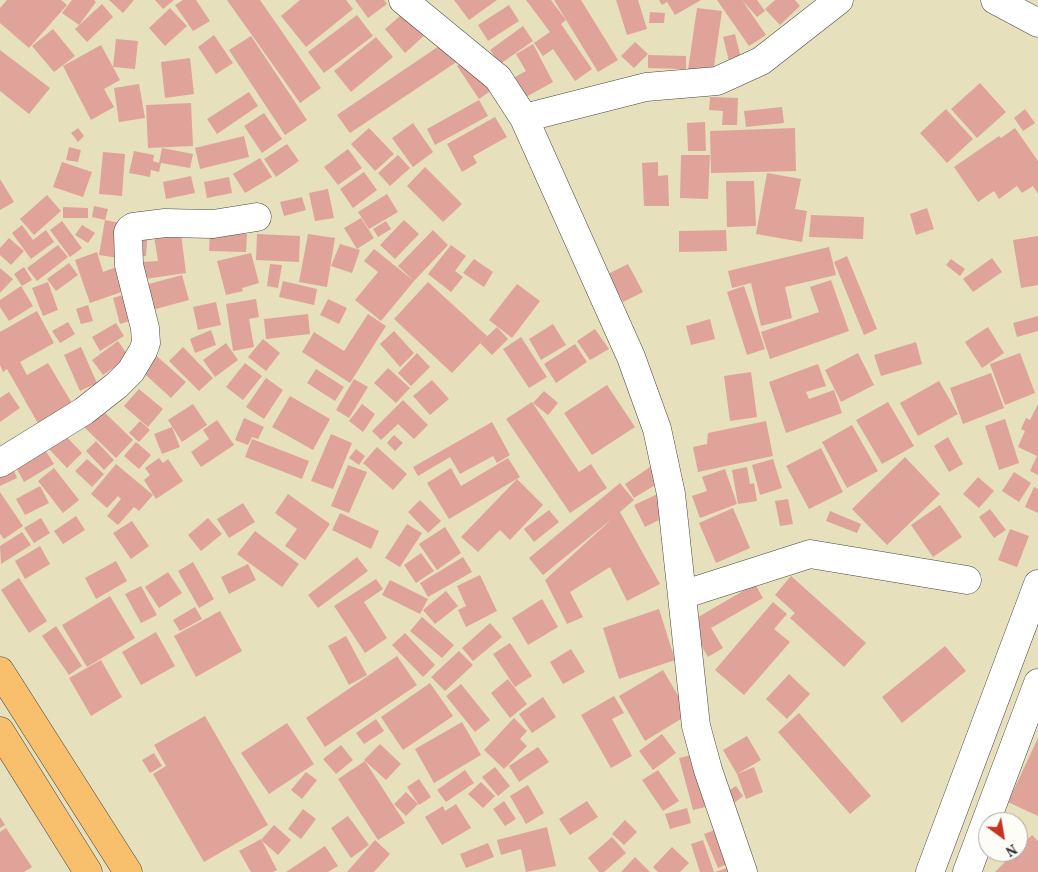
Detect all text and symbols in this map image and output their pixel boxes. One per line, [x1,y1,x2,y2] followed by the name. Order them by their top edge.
[978,812,1028,862] north arrow
[1001,839,1020,860] text: N

